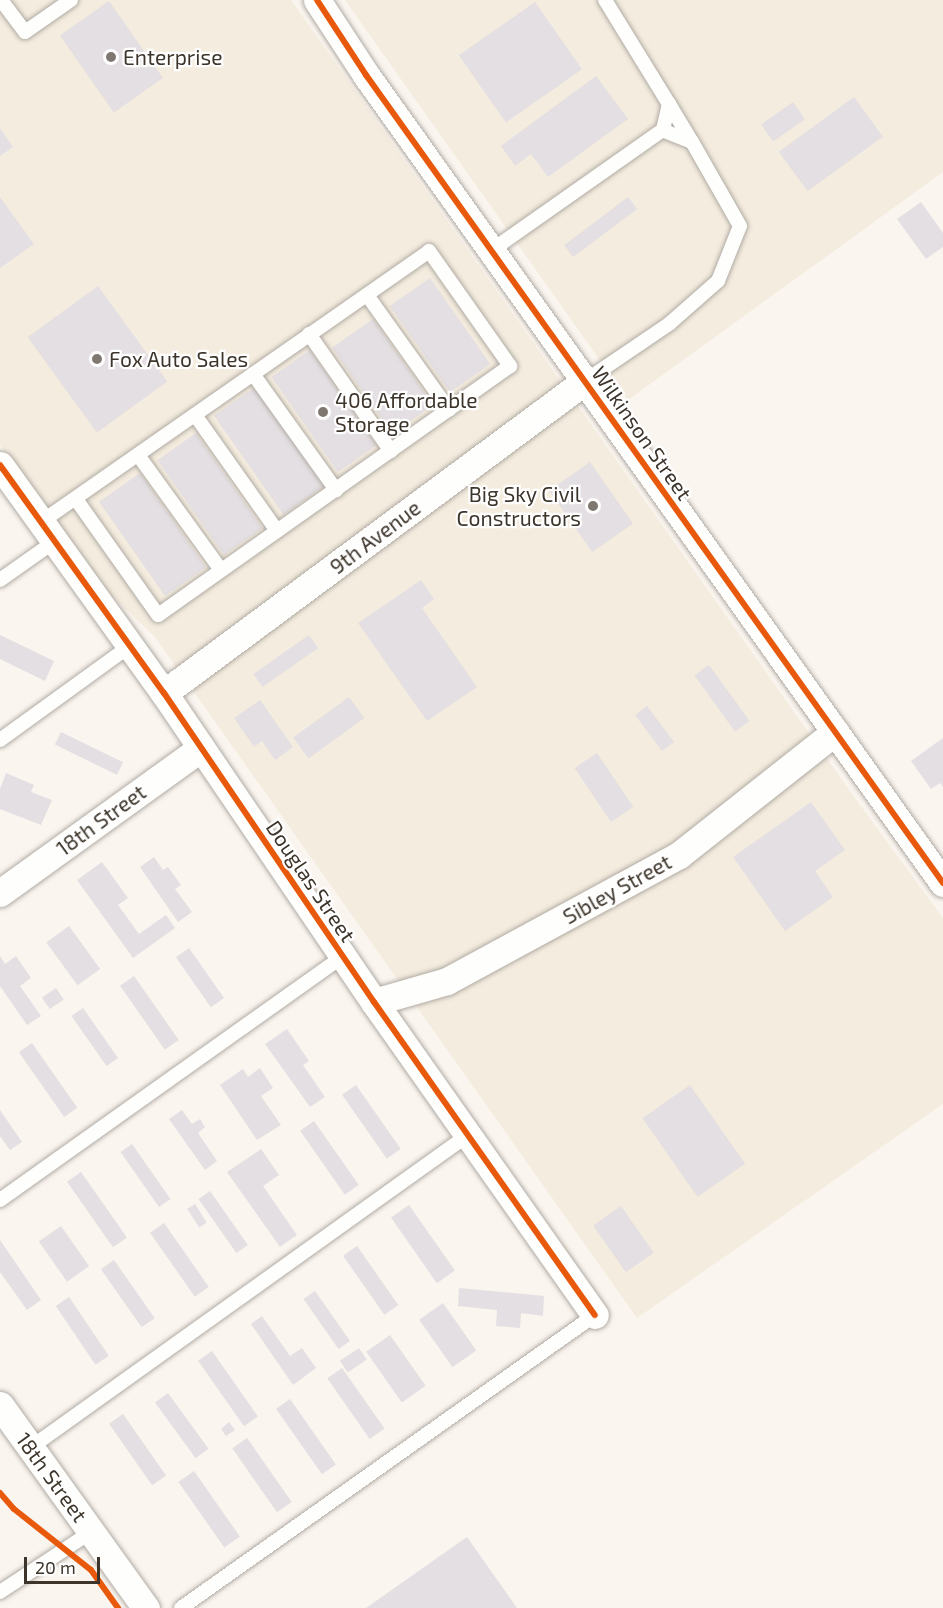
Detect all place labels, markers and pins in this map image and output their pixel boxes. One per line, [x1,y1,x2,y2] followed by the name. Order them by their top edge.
[123,44,222,70] place label: Enterprise
[104,50,118,64] marker: Enterprise
[109,346,249,372] place label: Fox Auto Sales
[90,352,104,366] marker: Fox Auto Sales
[335,387,478,437] place label: 406 Affordable Storage
[316,405,330,419] marker: 406 Affordable Storage
[457,481,581,531] place label: Big Sky Civil Constructors
[586,499,600,513] marker: Big Sky Civil Constructors

